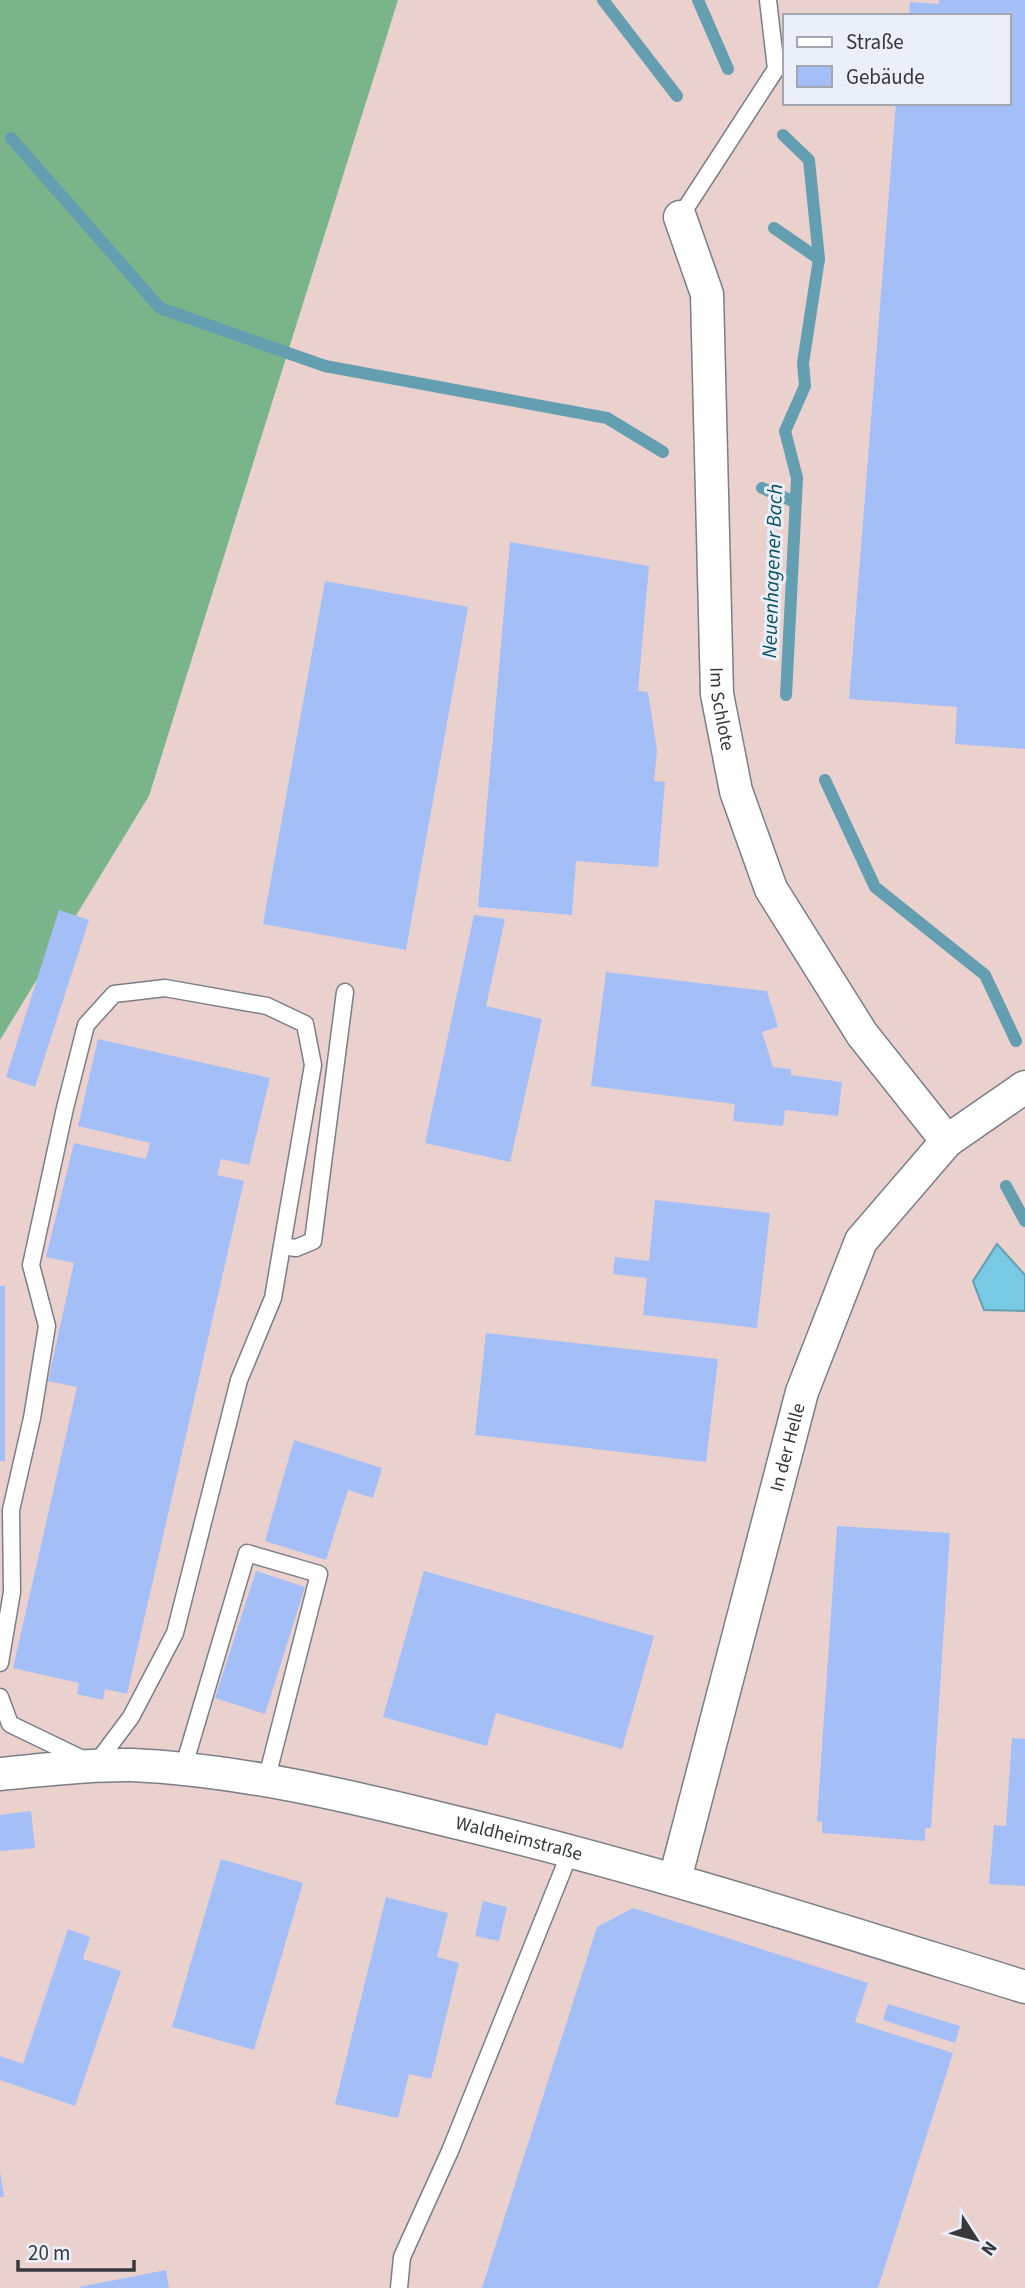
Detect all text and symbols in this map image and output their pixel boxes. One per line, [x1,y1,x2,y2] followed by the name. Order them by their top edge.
[783,14,1011,105] legend
[846,27,904,57] text: Straße
[846,62,925,92] text: Gebäude
[754,483,790,659] water label: Neuenhagener Bach
[703,667,741,753] street label: Im Schlote
[763,1400,812,1495] street label: In der Helle
[453,1809,585,1868] street label: Waldheimstraße
[941,2204,1011,2274] north arrow
[18,2228,133,2272] scale bar
[974,2235,1003,2261] text: N
[28,2238,70,2268] text: 20 m

